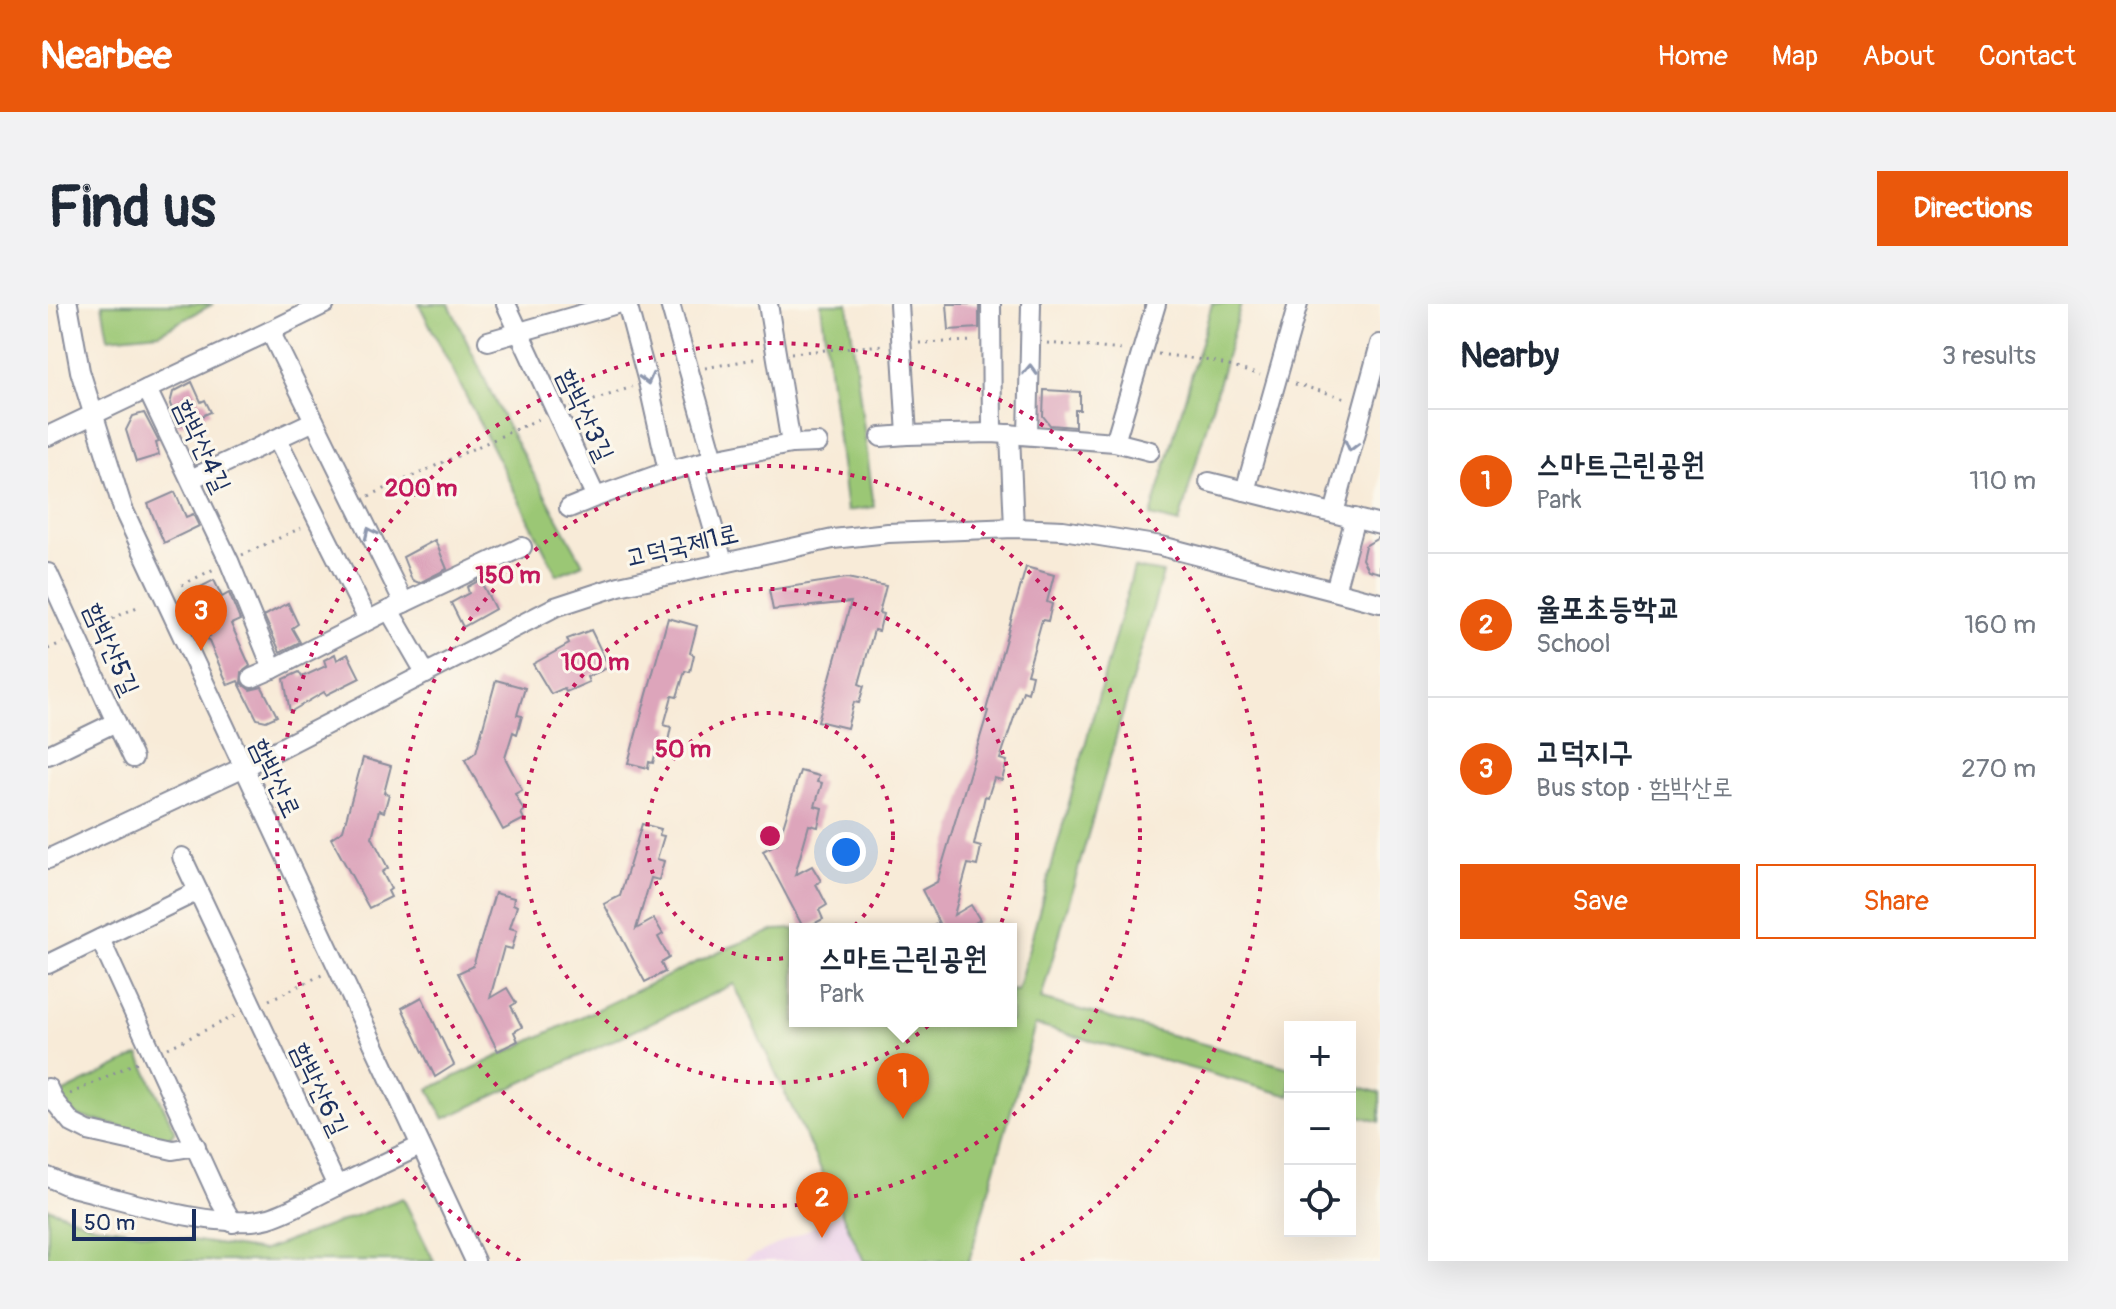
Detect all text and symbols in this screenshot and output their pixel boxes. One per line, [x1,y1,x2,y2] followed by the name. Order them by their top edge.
[40,32,172,80] text: Nearbee
[1657,39,1728,74] text: Home
[1772,39,1818,74] text: Map
[1862,39,1935,74] text: About
[1979,39,2076,74] text: Contact
[1877,171,2068,246] button: Directions
[48,174,216,243] text: Find us
[1460,335,1559,378] text: Nearby
[1942,340,2036,372] text: 3 results
[1021,363,1038,376] one-way arrow
[550,364,620,467] street label: 함박산3길
[638,372,655,386] one-way arrow
[167,395,237,498] street label: 함박산4길
[1344,438,1361,452] one-way arrow
[1536,446,1705,483] text: 스마트근린공원
[1481,465,1491,497] text: 1
[1969,465,2036,497] text: 110 m
[385,474,457,503] text: 200 m
[1536,484,1582,516] text: Park
[623,517,742,574] street label: 고덕국제1로
[364,526,380,541] one-way arrow
[475,561,541,590] text: 150 m
[175,585,227,651] pin: 3
[1536,590,1681,627] text: 율포초등학교
[77,598,146,701] street label: 함박산5길
[1479,609,1493,641] text: 2
[1964,609,2036,641] text: 160 m
[1536,628,1611,660] text: School
[561,648,629,677] text: 100 m
[243,734,307,823] street label: 함박산로
[1536,734,1633,771] text: 고덕지구
[655,735,711,764] text: 50 m
[1479,753,1493,785] text: 3
[1961,753,2036,785] text: 270 m
[1536,772,1733,804] text: Bus stop · 함박산로
[756,822,784,850] centre of rings
[826,832,866,872] your location
[1460,864,1740,939] button: Save
[1756,864,2036,939] button: Share
[789,923,1017,1027] popup
[819,940,987,977] text: 스마트근린공원
[819,978,864,1010] text: Park
[1284,1021,1356,1237] map controls
[1284,1021,1356,1093] button: +
[284,1038,355,1141] street label: 함박산6길
[877,1053,929,1119] pin: 1
[1284,1093,1356,1165] button: −
[1284,1165,1356,1237] button: locate
[796,1172,848,1238] pin: 2
[72,1205,196,1241] scale bar
[84,1209,135,1237] text: 50 m

